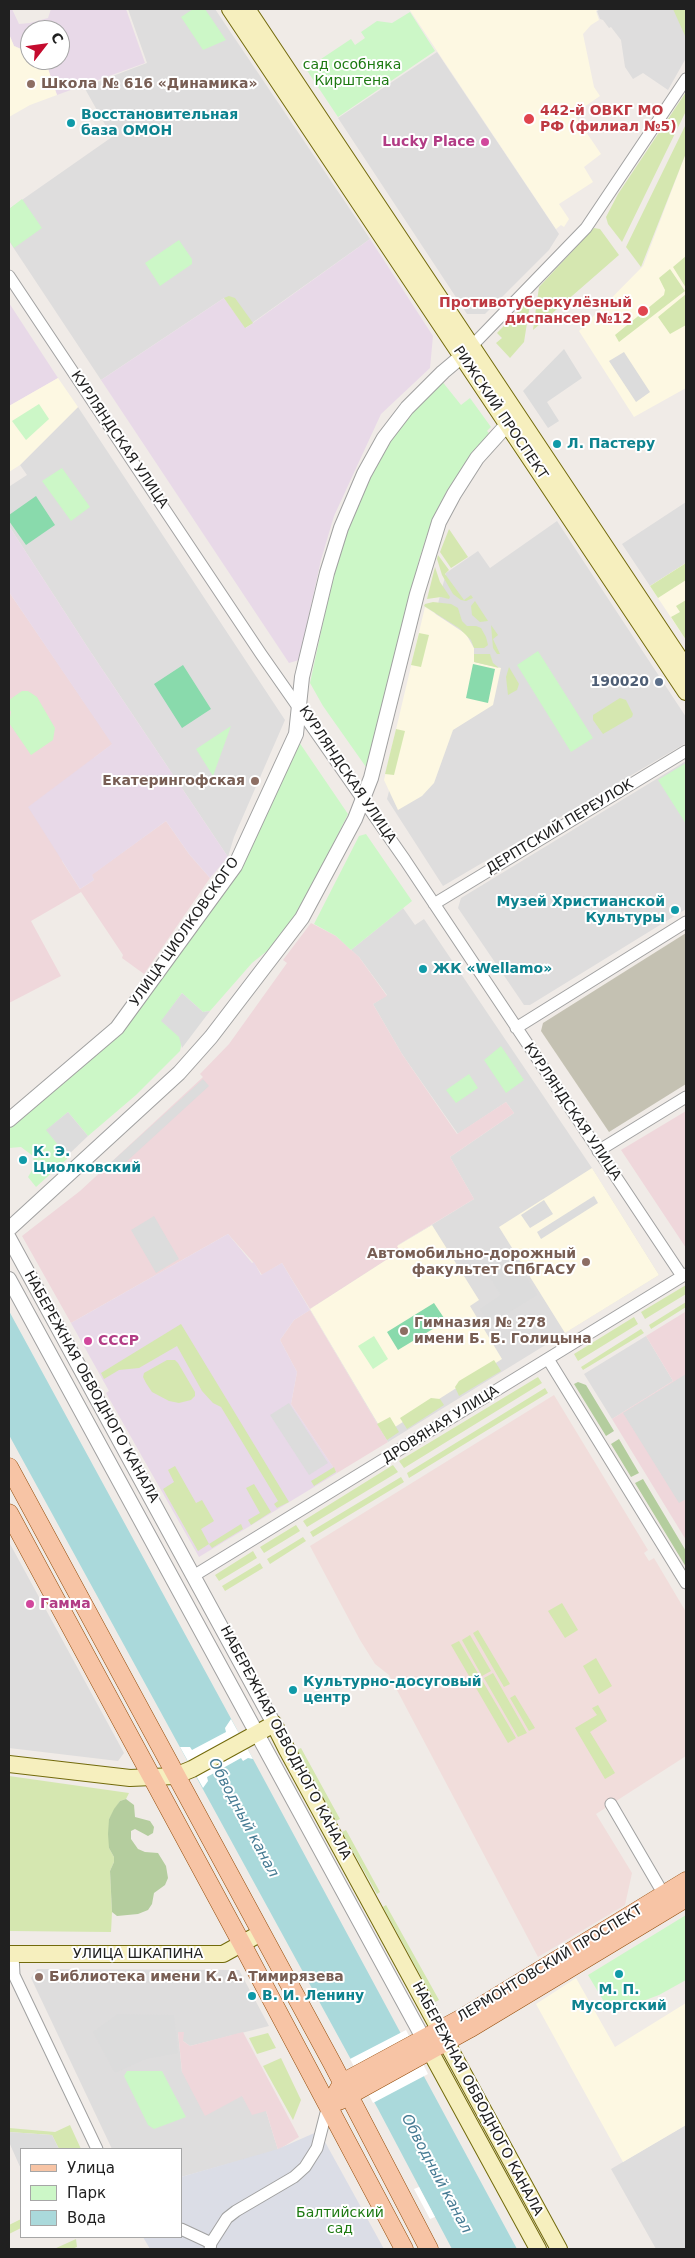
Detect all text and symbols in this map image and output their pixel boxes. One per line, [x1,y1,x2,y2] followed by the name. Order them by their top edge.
[20,20,70,70] north arrow
[48,30,67,46] text: С
[303,57,401,90] park label: сад особняка Кирштена
[41,76,257,92] place label: Школа № 616 «Динамика»
[25,78,37,90] marker: Школа № 616 «Динамика»
[540,103,677,136] place label: 442-й ОВКГ МО РФ (филиал №5)
[81,107,238,140] place label: Восстановительная база ОМОН
[522,112,536,126] marker: 442-й ОВКГ МО РФ (филиал №5)
[65,117,77,129] marker: Восстановительная база ОМОН
[382,134,475,150] place label: Lucky Place
[479,136,491,148] marker: Lucky Place
[439,295,632,328] place label: Противотуберкулёзный диспансер №12
[636,304,650,318] marker: Противотуберкулёзный диспансер №12
[449,343,551,483] street label: РИЖСКИЙ ПРОСПЕКТ
[67,368,171,512] street label: КУРЛЯНДСКАЯ УЛИЦА
[567,436,655,452] place label: Л. Пастеру
[551,438,563,450] marker: Л. Пастеру
[591,674,649,690] place label: 190020
[653,676,665,688] marker: 190020
[295,703,399,847] street label: КУРЛЯНДСКАЯ УЛИЦА
[102,773,245,789] place label: Екатерингофская
[249,775,261,787] marker: Екатерингофская
[483,776,637,878] street label: ДЕРПТСКИЙ ПЕРЕУЛОК
[127,854,243,1010] street label: УЛИЦА ЦИОЛКОВСКОГО
[496,894,665,926] place label: Музей Христианской Культуры
[669,904,681,916] marker: Музей Христианской Культуры
[433,961,552,977] place label: ЖК «Wellamo»
[417,963,429,975] marker: ЖК «Wellamo»
[520,1040,624,1184] street label: КУРЛЯНДСКАЯ УЛИЦА
[33,1144,141,1176] place label: К. Э. Циолковский
[17,1154,29,1166] marker: К. Э. Циолковский
[367,1246,576,1278] place label: Автомобильно-дорожный факультет СПбГАСУ
[580,1256,592,1268] marker: Автомобильно-дорожный факультет СПбГАСУ
[20,1268,162,1506] street label: НАБЕРЕЖНАЯ ОБВОДНОГО КАНАЛА
[414,1315,592,1348] place label: Гимназия № 278 имени Б. Б. Голицына
[398,1325,410,1337] marker: Гимназия № 278 имени Б. Б. Голицына
[98,1333,139,1349] place label: СССР
[82,1335,94,1347] marker: СССР
[380,1382,502,1468] street label: ДРОВЯНАЯ УЛИЦА
[40,1596,91,1612] place label: Гамма
[24,1598,36,1610] marker: Гамма
[216,1623,354,1863] street label: НАБЕРЕЖНАЯ ОБВОДНОГО КАНАЛА
[303,1674,482,1706] place label: Культурно-досуговый центр
[287,1684,299,1696] marker: Культурно-досуговый центр
[204,1755,282,1881] water label: Обводный канал
[454,1902,646,2026] street label: ЛЕРМОНТОВСКИЙ ПРОСПЕКТ
[73,1946,203,1962] street label: УЛИЦА ШКАПИНА
[613,1968,625,1980] marker: М. П. Мусоргский
[49,1969,344,1985] place label: Библиотека имени К. А. Тимирязева
[33,1971,45,1983] marker: Библиотека имени К. А. Тимирязева
[408,1979,546,2219] street label: НАБЕРЕЖНАЯ ОБВОДНОГО КАНАЛА
[571,1982,667,2014] place label: М. П. Мусоргский
[262,1988,364,2004] place label: В. И. Ленину
[246,1990,258,2002] marker: В. И. Ленину
[397,2111,475,2237] water label: Обводный канал
[20,2148,182,2238] legend
[67,2159,115,2177] text: Улица
[67,2184,106,2202] text: Парк
[296,2205,384,2238] park label: Балтийский сад
[67,2209,106,2227] text: Вода

